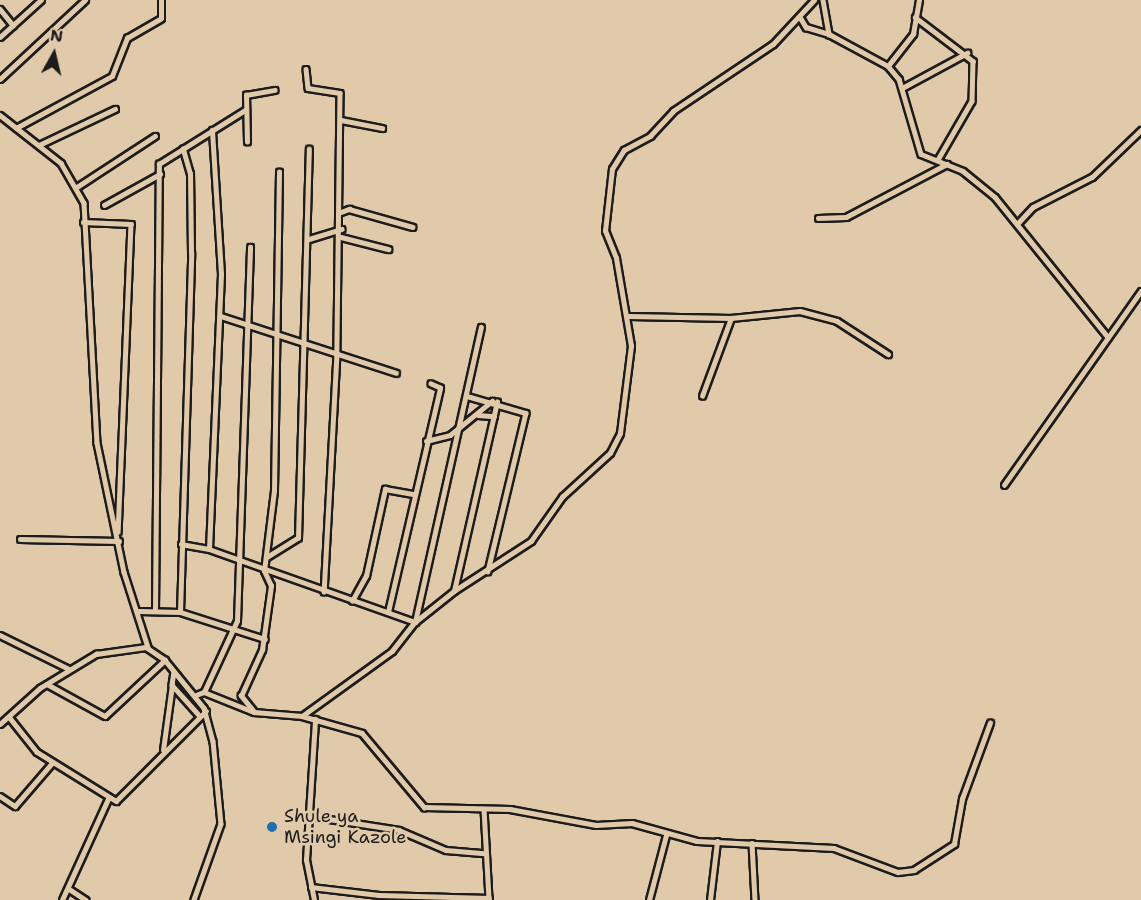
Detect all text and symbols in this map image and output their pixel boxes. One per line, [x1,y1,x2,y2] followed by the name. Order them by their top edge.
[24,24,84,84] north arrow
[49,24,64,47] text: N
[284,806,406,848] place label: Shule ya Msingi Kazole
[265,820,279,834] marker: Shule ya Msingi Kazole

